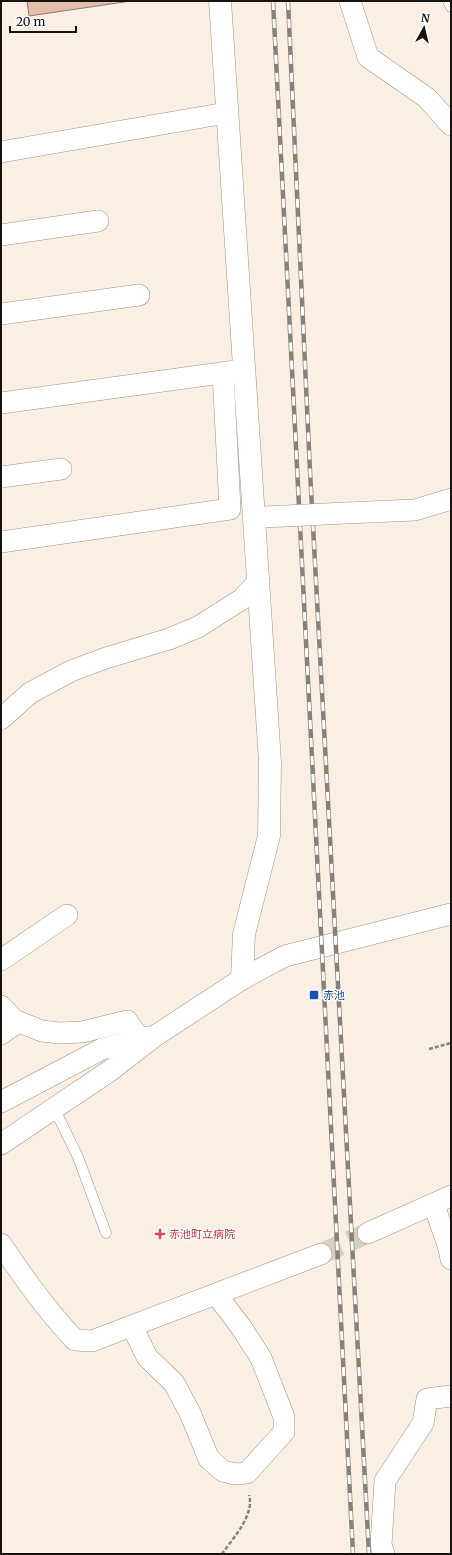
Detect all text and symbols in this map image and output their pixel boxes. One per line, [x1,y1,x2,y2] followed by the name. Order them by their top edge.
[10,8,76,34] scale bar
[404,8,444,48] north arrow
[420,11,431,26] text: N
[16,14,45,29] text: 20 m
[323,988,345,1002] place label: 赤池
[308,989,320,1001] marker: 赤池
[169,1227,235,1241] place label: 赤池町立病院
[154,1228,166,1240] marker: 赤池町立病院

